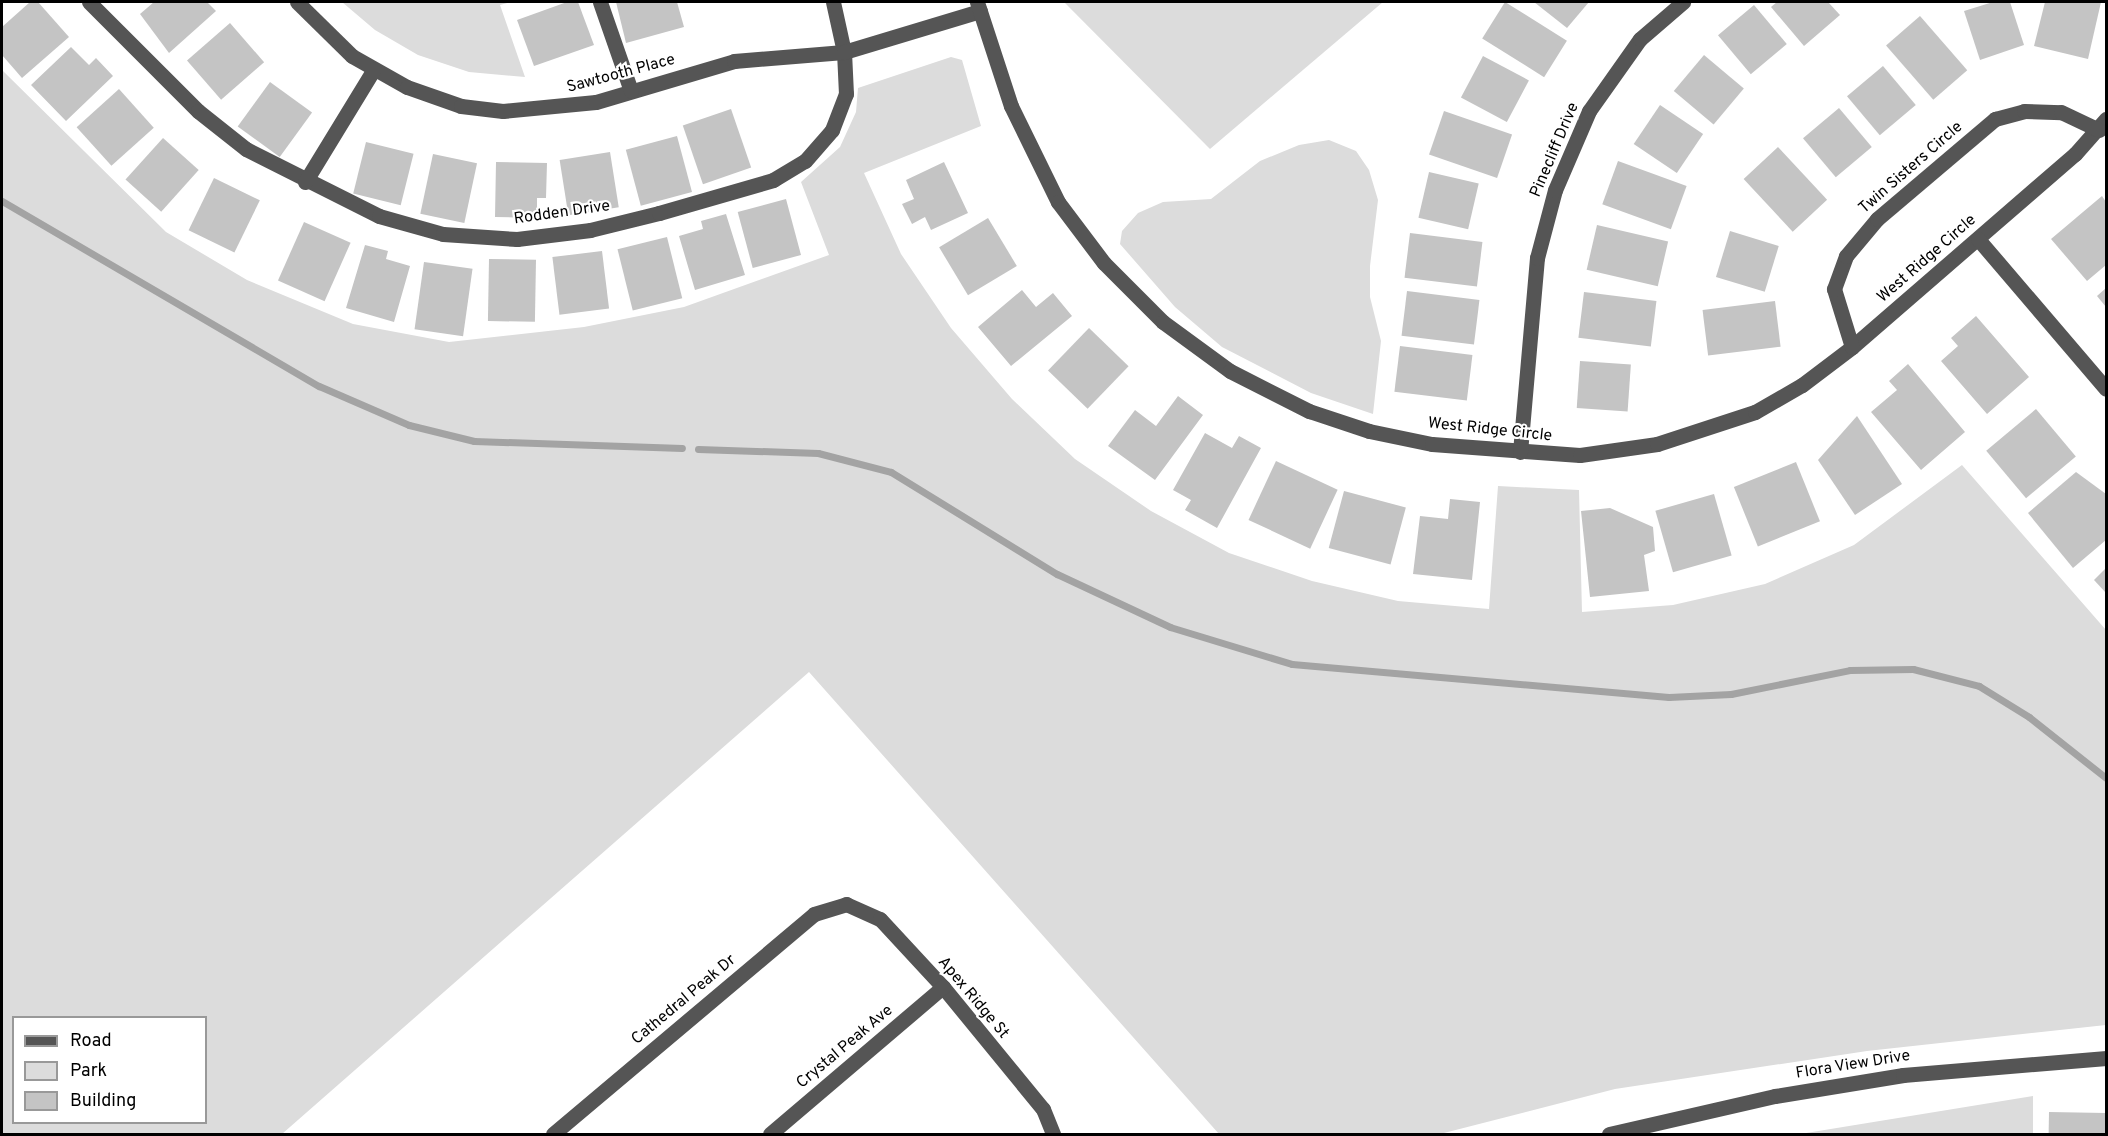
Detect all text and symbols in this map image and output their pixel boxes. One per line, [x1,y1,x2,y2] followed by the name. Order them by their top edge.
[565,50,677,98] street label: Sawtooth Place
[1526,100,1584,200] street label: Pinecliff Drive
[1855,118,1967,218] street label: Twin Sisters Circle
[513,197,611,229] street label: Rodden Drive
[1874,211,1980,307] street label: West Ridge Circle
[1427,414,1553,446] street label: West Ridge Circle
[628,951,740,1049] street label: Cathedral Peak Dr
[933,953,1013,1043] street label: Apex Ridge St
[793,1001,897,1093] street label: Crystal Peak Ave
[12,1016,207,1124] legend
[70,1030,112,1053] text: Road
[1794,1046,1912,1084] street label: Flora View Drive
[70,1060,107,1083] text: Park
[70,1090,136,1113] text: Building

